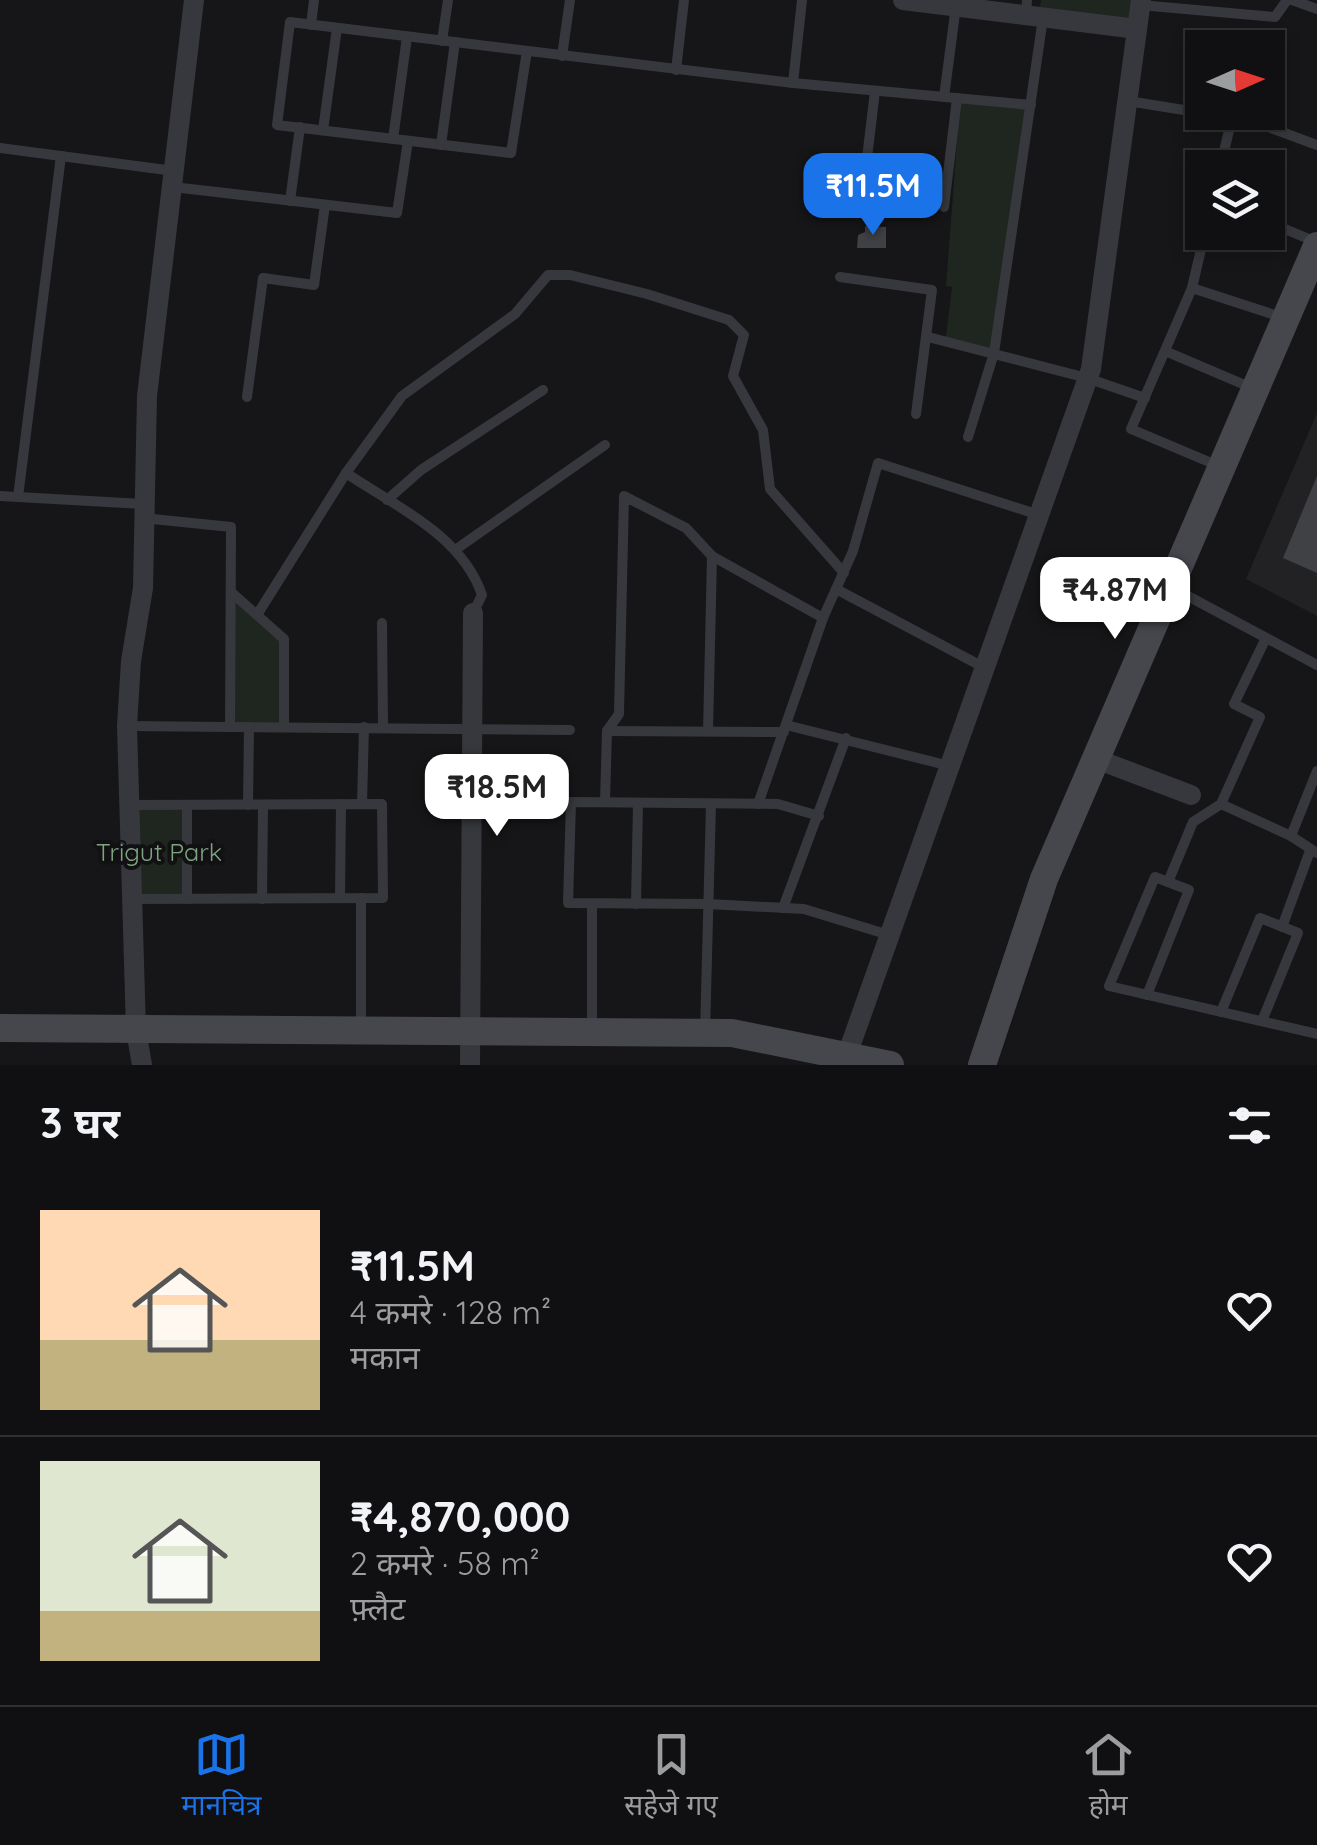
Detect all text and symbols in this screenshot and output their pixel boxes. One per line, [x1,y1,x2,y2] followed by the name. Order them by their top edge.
[1185,30,1285,130] north arrow
[1185,30,1285,250] map controls
[1185,150,1285,250] button: layers
[792,153,954,238] pin: ₹11.5M
[825,165,921,205] text: ₹11.5M
[1034,557,1196,642] pin: ₹4.87M
[1062,569,1168,609] text: ₹4.87M
[416,754,578,839] pin: ₹18.5M
[447,766,547,806] text: ₹18.5M
[96,836,222,867] park label: Trigut Park
[40,1096,120,1149] text: 3 घर
[1222,1098,1277,1153] icon: filters
[350,1239,475,1292] text: ₹11.5M
[120,1250,240,1370] icon: home
[1222,1283,1277,1338] icon: heart
[350,1292,551,1332] text: 4 कमरे · 128 m²
[350,1337,420,1377] text: मकान
[350,1490,570,1543] text: ₹4,870,000
[120,1501,240,1621] icon: home
[1222,1534,1277,1589] icon: heart
[350,1543,540,1583] text: 2 कमरे · 58 m²
[350,1588,405,1628] text: फ़्लैट
[181,1727,261,1826] tab: मानचित्र
[624,1727,718,1826] tab: सहेजे गए
[1081,1727,1136,1826] tab: होम

